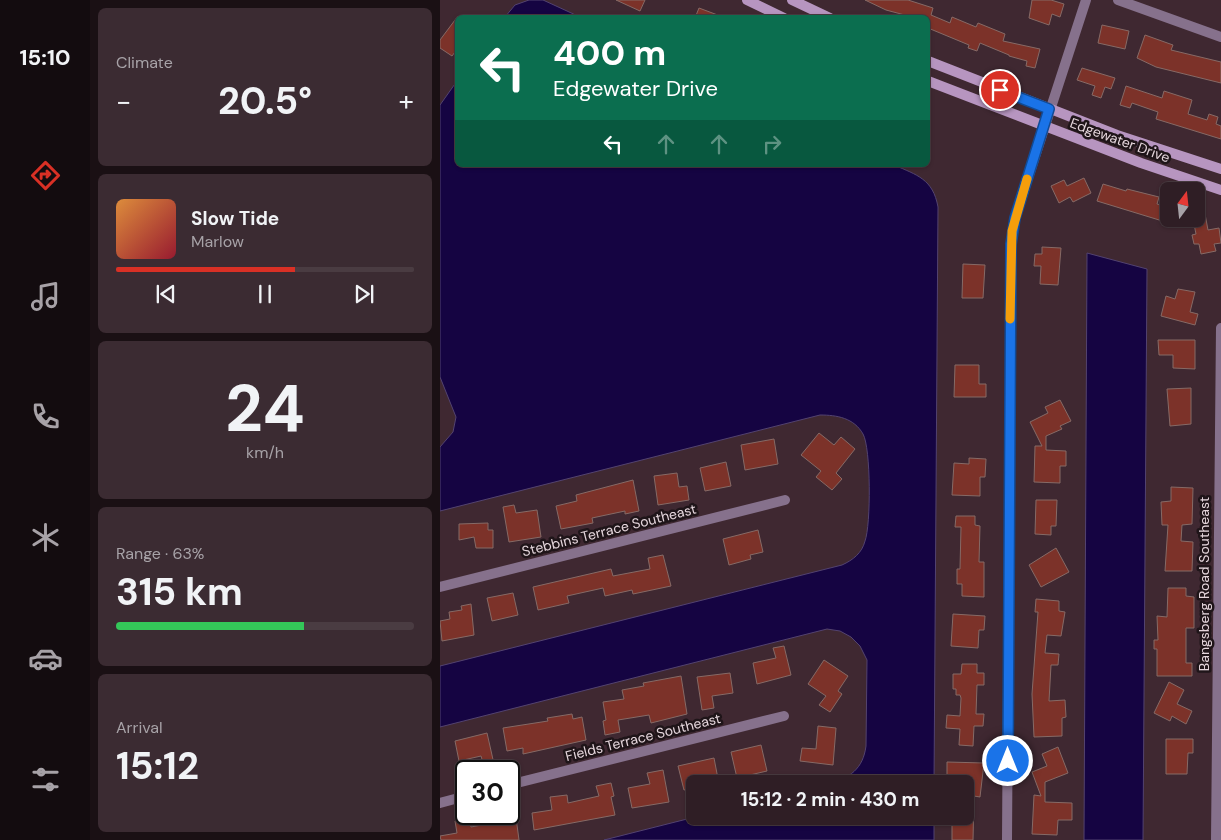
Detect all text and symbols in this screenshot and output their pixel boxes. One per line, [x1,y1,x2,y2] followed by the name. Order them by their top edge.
[553,30,666,76] text: 400 m
[470,35,535,100] icon: left
[20,43,70,72] text: 15:10
[116,52,173,73] text: Climate
[979,69,1021,111] pin
[553,74,718,103] text: Edgewater Drive
[218,76,312,126] text: 20.5°
[986,76,1014,104] icon: arrive
[116,83,131,120] text: −
[399,83,414,120] text: +
[1068,114,1172,166] street label: Edgewater Drive
[599,130,627,158] icon: left
[652,130,680,158] icon: ahead
[705,130,733,158] icon: ahead
[758,130,786,158] icon: right
[28,158,63,193] icon: directions
[1160,182,1205,228] north arrow
[1160,182,1205,227] map controls
[191,206,279,231] text: Slow Tide
[191,231,244,252] text: Marlow
[28,279,63,314] icon: music
[152,280,180,308] icon: previous
[251,280,279,308] icon: pause
[350,280,378,308] icon: next
[225,367,305,451] text: 24
[28,399,63,434] icon: phone
[246,442,284,463] text: km/h
[1195,497,1213,671] street label: Bangsberg Road Southeast
[520,500,698,560] street label: Stebbins Terrace Southeast
[28,520,63,555] icon: climate
[116,543,204,564] text: Range · 63%
[116,567,243,617] text: 315 km
[28,641,63,676] icon: car
[563,709,723,765] street label: Fields Terrace Southeast
[116,717,163,738] text: Arrival
[981,734,1033,786] position arrow
[116,741,199,791] text: 15:12
[455,760,520,825] speed limit sign: 30
[28,762,63,797] icon: filters
[741,787,919,812] text: 15:12 · 2 min · 430 m

